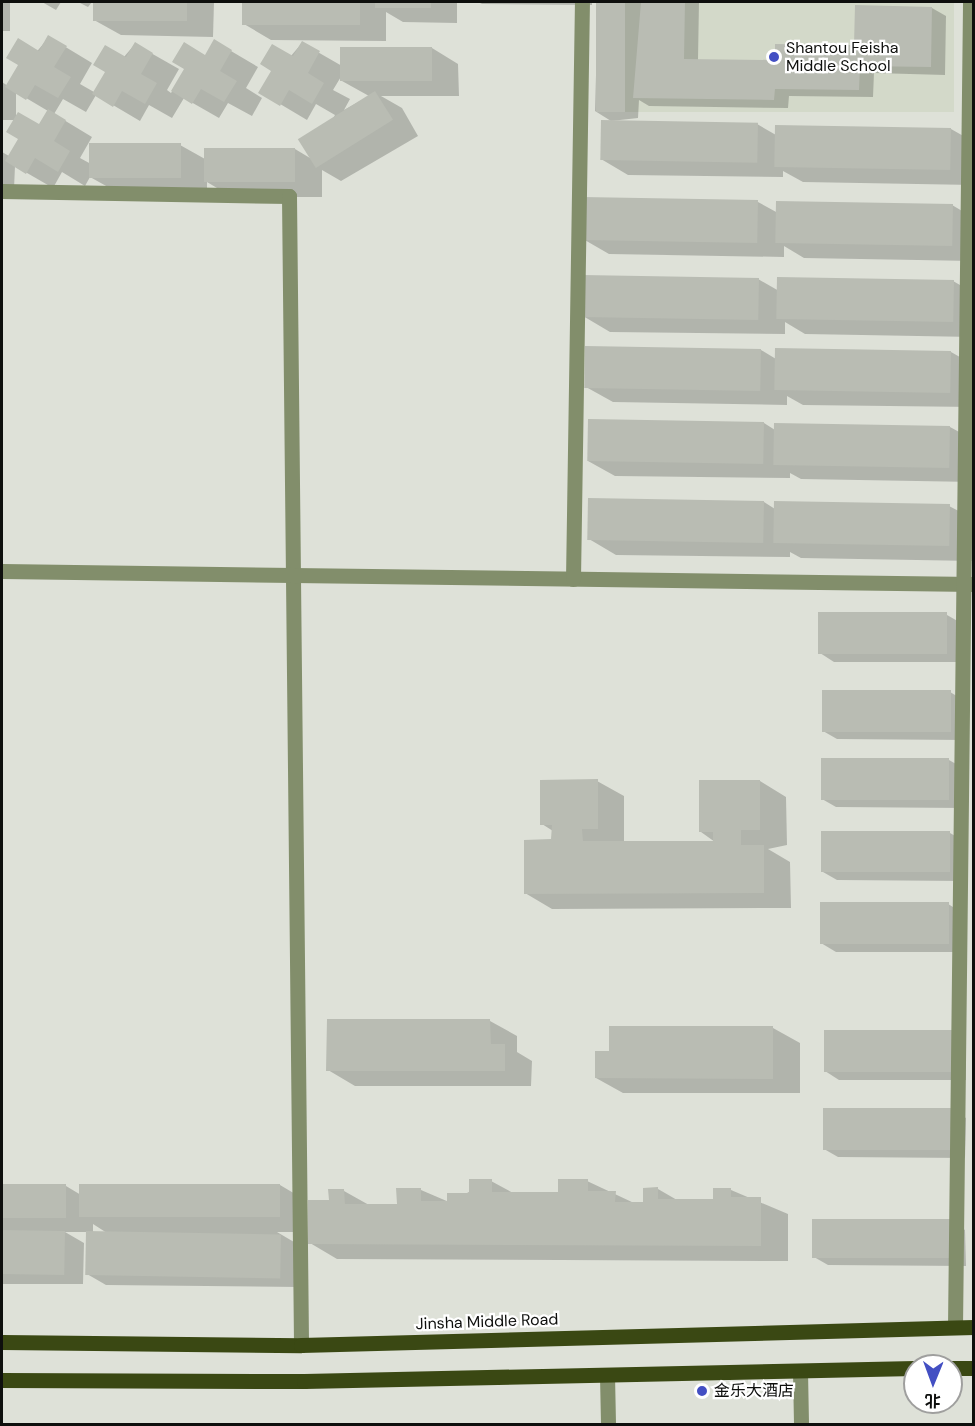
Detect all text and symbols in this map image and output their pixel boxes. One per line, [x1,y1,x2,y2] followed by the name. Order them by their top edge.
[786,38,898,76] place label: Shantou Feisha Middle School
[767,50,781,64] marker: Shantou Feisha Middle School
[415,1310,559,1334] street label: Jinsha Middle Road
[903,1354,963,1414] north arrow
[714,1381,794,1401] place label: 金乐大酒店
[695,1384,709,1398] marker: 金乐大酒店
[925,1390,941,1411] text: 北

